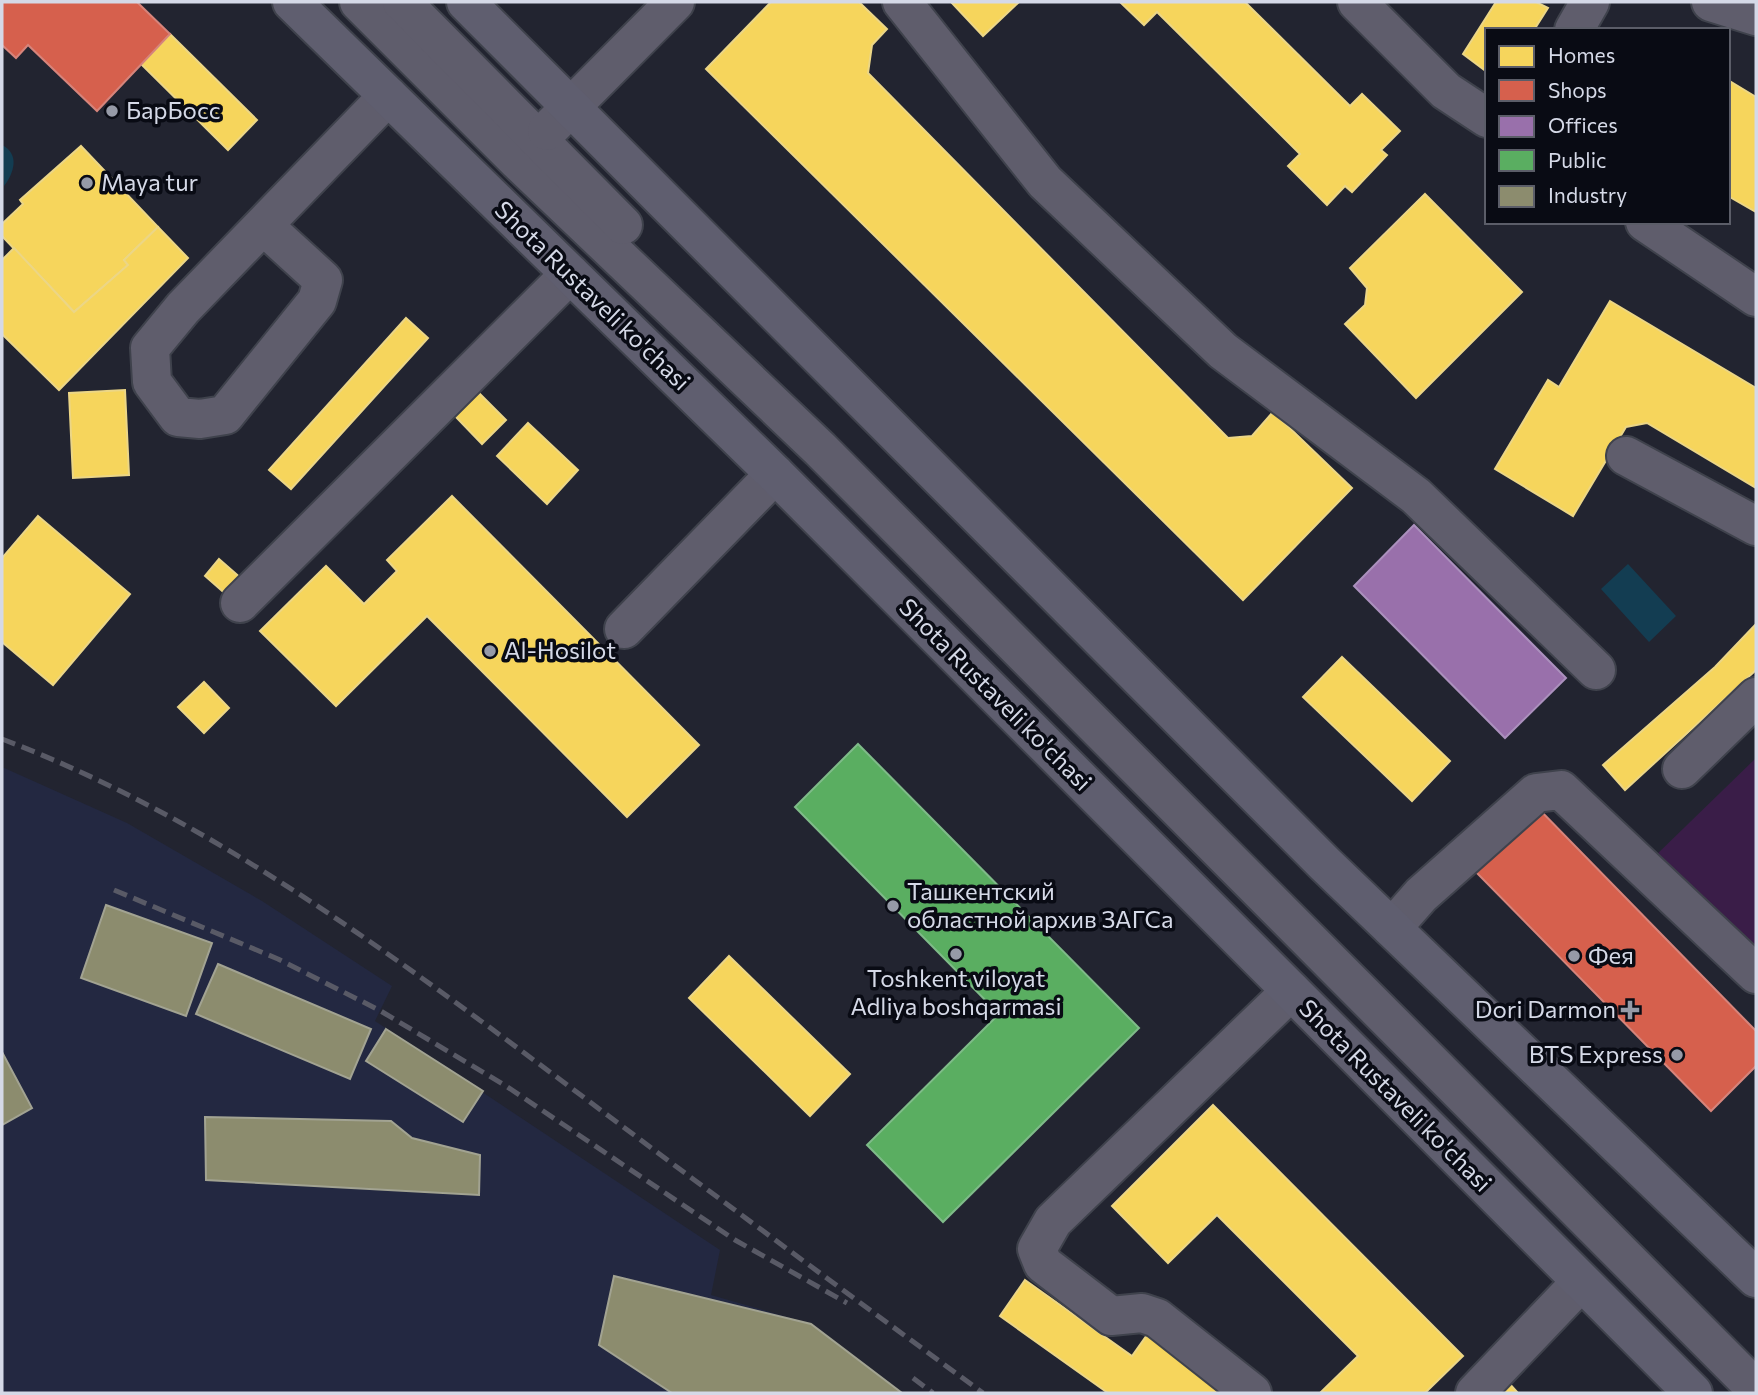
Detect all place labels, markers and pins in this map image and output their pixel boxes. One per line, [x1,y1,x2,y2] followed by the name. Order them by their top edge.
[126,95,221,124] place label: БарБосс
[104,103,120,119] marker: БарБосс
[101,167,199,196] place label: Maya tur
[79,175,95,191] marker: Maya tur
[504,635,616,664] place label: Al-Hosilot
[482,643,498,659] marker: Al-Hosilot
[907,876,1173,933] place label: Ташкентский областной архив ЗАГСа
[885,898,901,914] marker: Ташкентский областной архив ЗАГСа
[1588,940,1634,969] place label: Фея
[948,946,964,962] marker: Toshkent viloyat Adliya boshqarmasi
[1566,948,1582,964] marker: Фея
[850,963,1062,1020] place label: Toshkent viloyat Adliya boshqarmasi
[1475,994,1616,1023] place label: Dori Darmon
[1622,1002,1638,1018] marker: Dori Darmon
[1529,1039,1663,1068] place label: BTS Express
[1669,1047,1685,1063] marker: BTS Express

